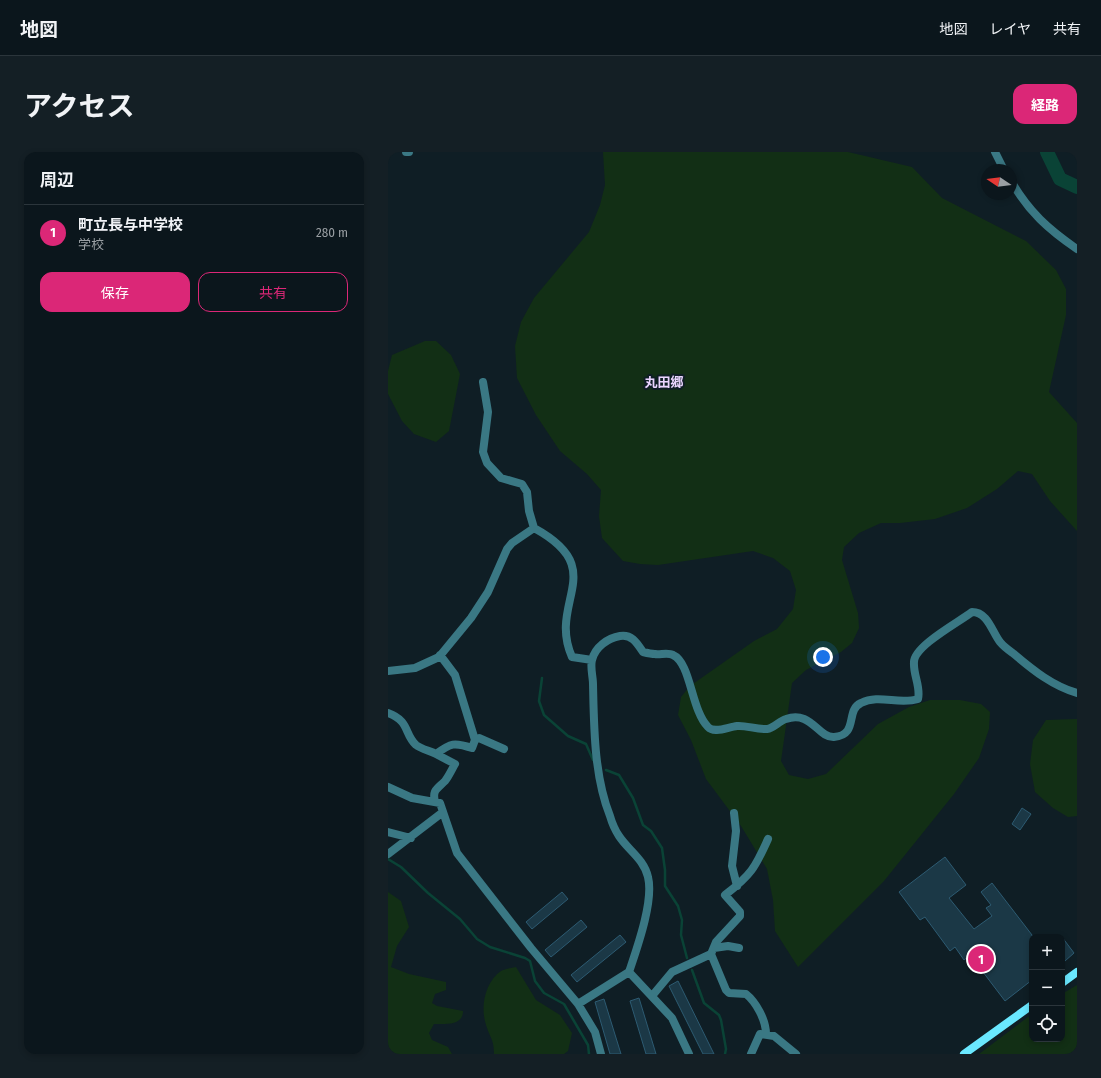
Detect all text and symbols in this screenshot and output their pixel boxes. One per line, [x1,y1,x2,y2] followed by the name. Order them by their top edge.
[20,18,58,41] text: 地図
[939,21,967,38] text: 地図
[989,21,1031,38] text: レイヤ
[1053,21,1081,38] text: 共有
[1013,84,1077,124] button: 経路
[24,90,135,123] text: アクセス
[981,164,1017,200] north arrow
[40,170,74,191] text: 周辺
[78,216,183,234] text: 町立長与中学校
[50,225,56,240] text: 1
[316,225,348,240] text: 280 m
[78,237,104,252] text: 学校
[40,272,190,312] button: 保存
[198,272,348,312] button: 共有
[644,375,684,390] district label: 丸田郷
[813,647,833,667] your location
[1029,934,1065,1042] map controls
[1029,934,1065,970] button: +
[968,944,994,974] pin: 1
[1029,970,1065,1006] button: −
[1029,1006,1065,1042] button: locate

